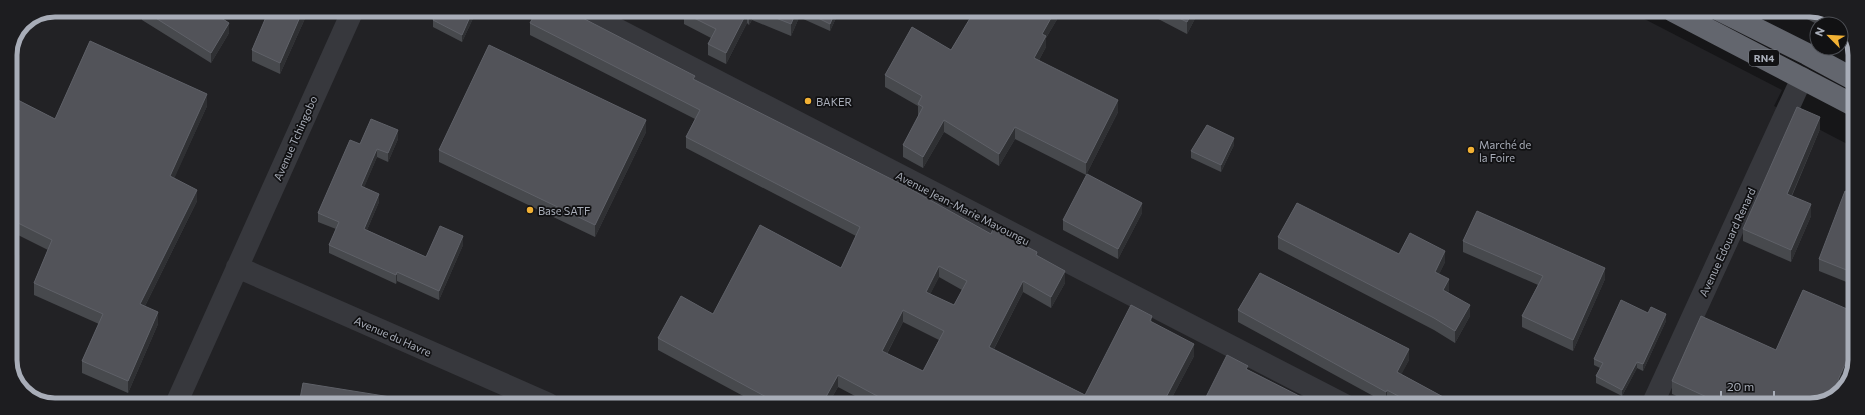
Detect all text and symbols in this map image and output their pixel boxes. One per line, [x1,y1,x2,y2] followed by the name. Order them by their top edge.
[1809,16,1849,56] north arrow
[1812,25,1827,38] text: N
[1749,50,1779,66] road number: RN4
[270,93,320,182] street label: Avenue Tchingobo
[816,95,853,108] place label: BAKER
[803,96,813,106] marker: BAKER
[1479,138,1531,164] place label: Marché de la Foire
[1466,145,1476,155] marker: Marché de la Foire
[893,169,1032,248] street label: Avenue Jean-Marie Mavoungu
[1696,186,1758,298] street label: Avenue Edouard Renard
[538,204,590,217] place label: Base SATF
[525,205,535,215] marker: Base SATF
[352,313,434,359] street label: Avenue du Havre
[1721,373,1774,399] scale bar
[1727,379,1754,393] text: 20 m

